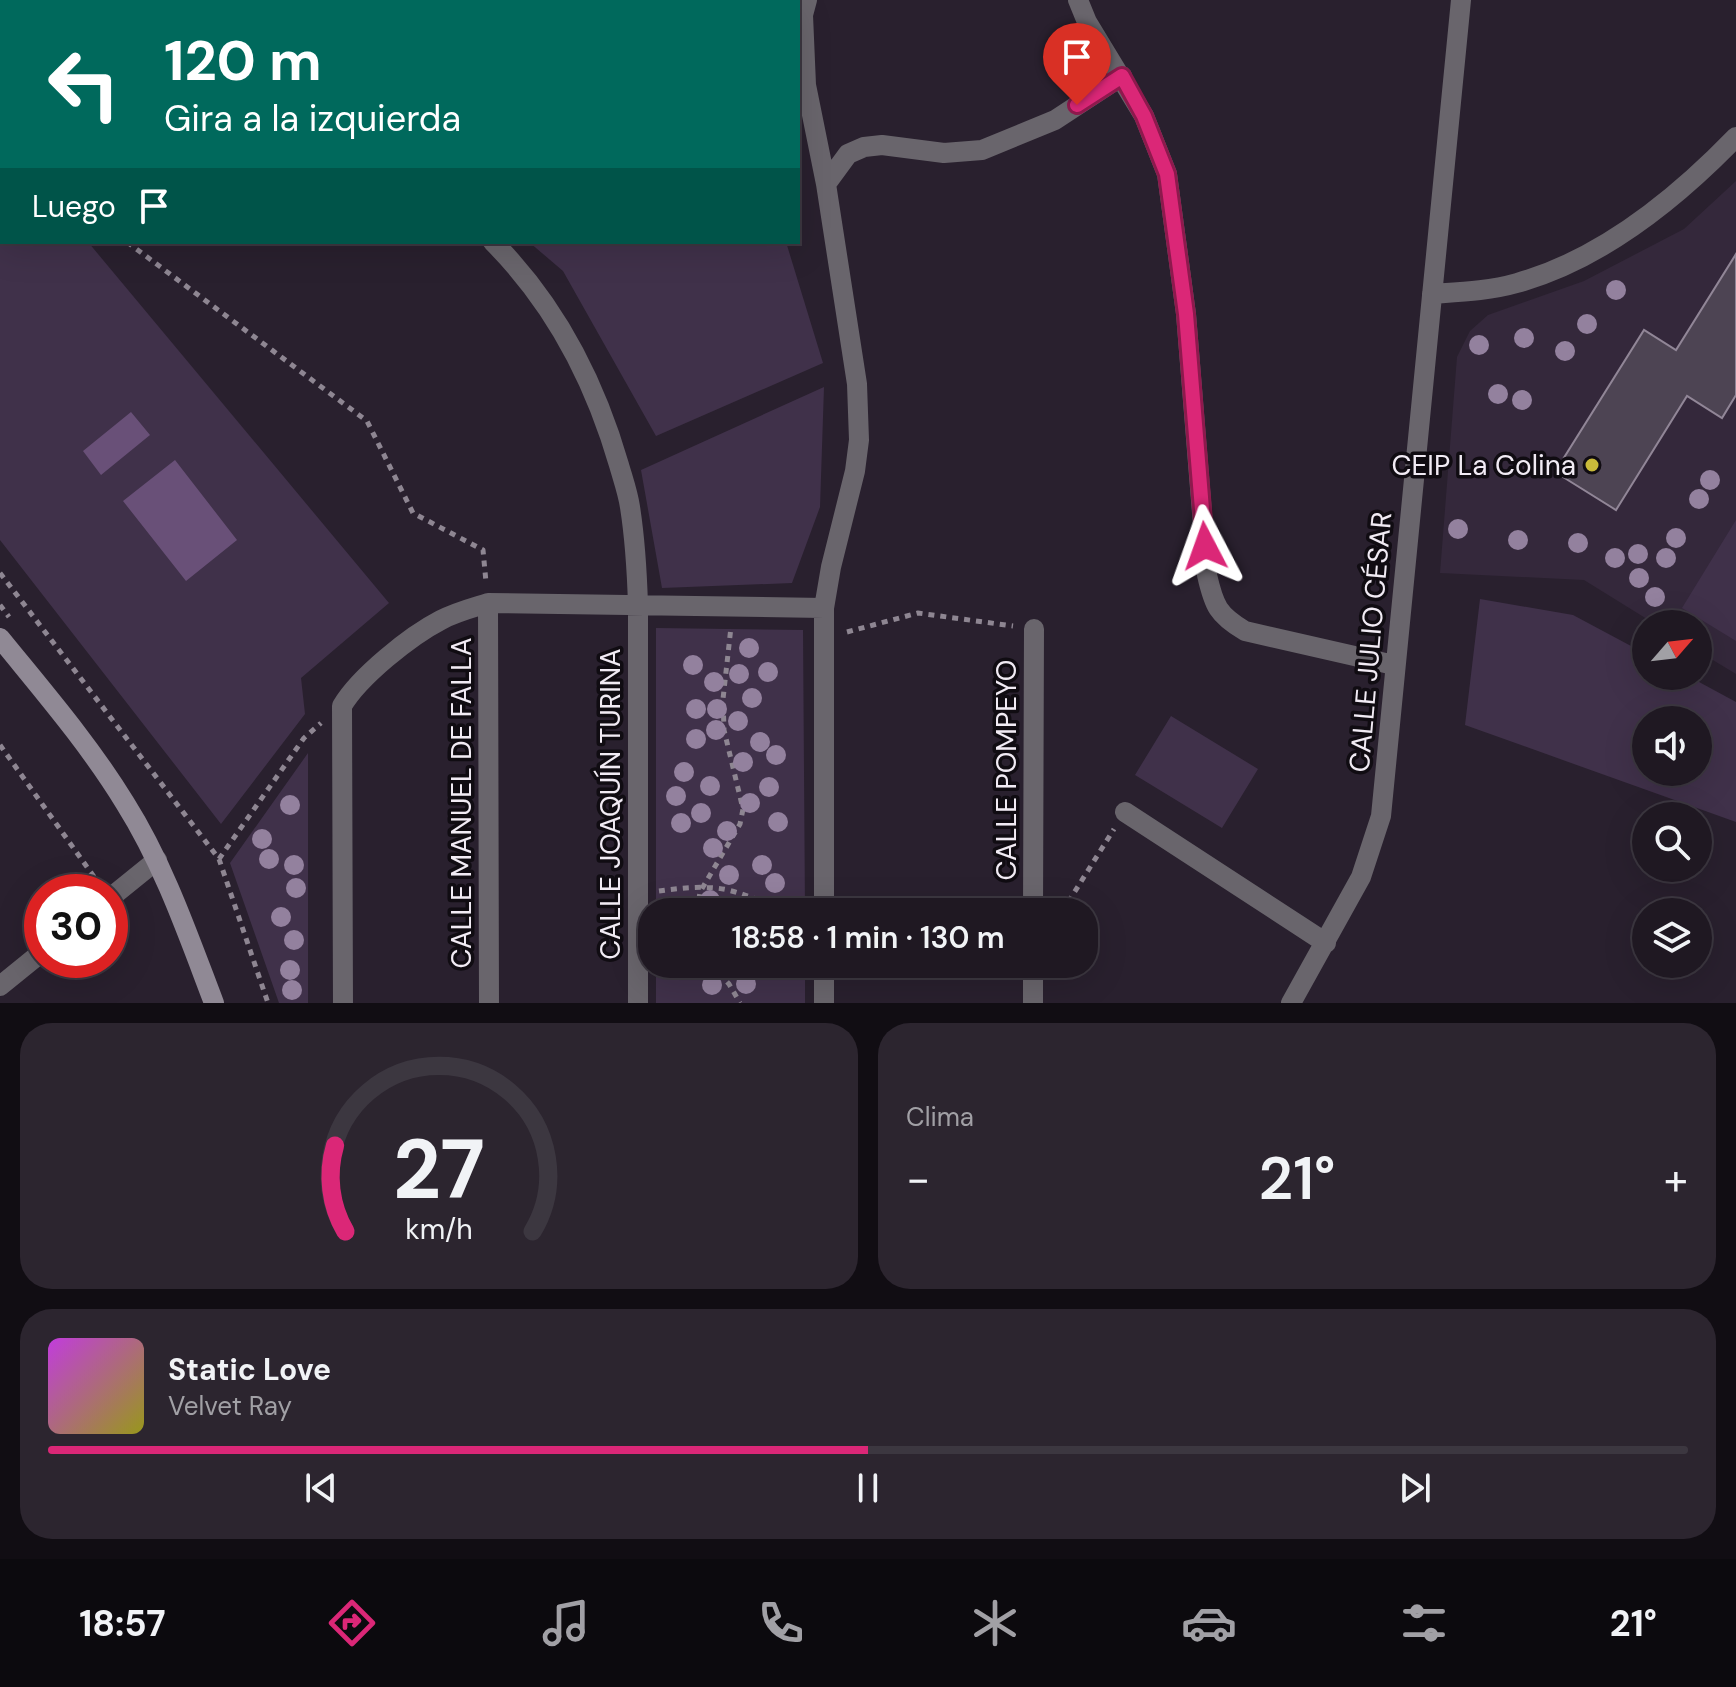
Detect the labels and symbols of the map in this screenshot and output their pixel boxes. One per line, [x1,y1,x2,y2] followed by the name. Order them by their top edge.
[1043,23,1111,105] pin
[1391,447,1576,484] place label: CEIP La Colina
[1583,456,1601,474] marker: CEIP La Colina
[1163,504,1247,588] position arrow
[1341,510,1400,774] street label: CALLE JULIO CÉSAR
[1632,610,1712,690] north arrow
[443,637,480,969] street label: CALLE MANUEL DE FALLA
[592,648,629,960] street label: CALLE JOAQUÍN TURINA
[988,659,1025,881] street label: CALLE POMPEYO
[24,874,128,978] speed limit sign: 30

